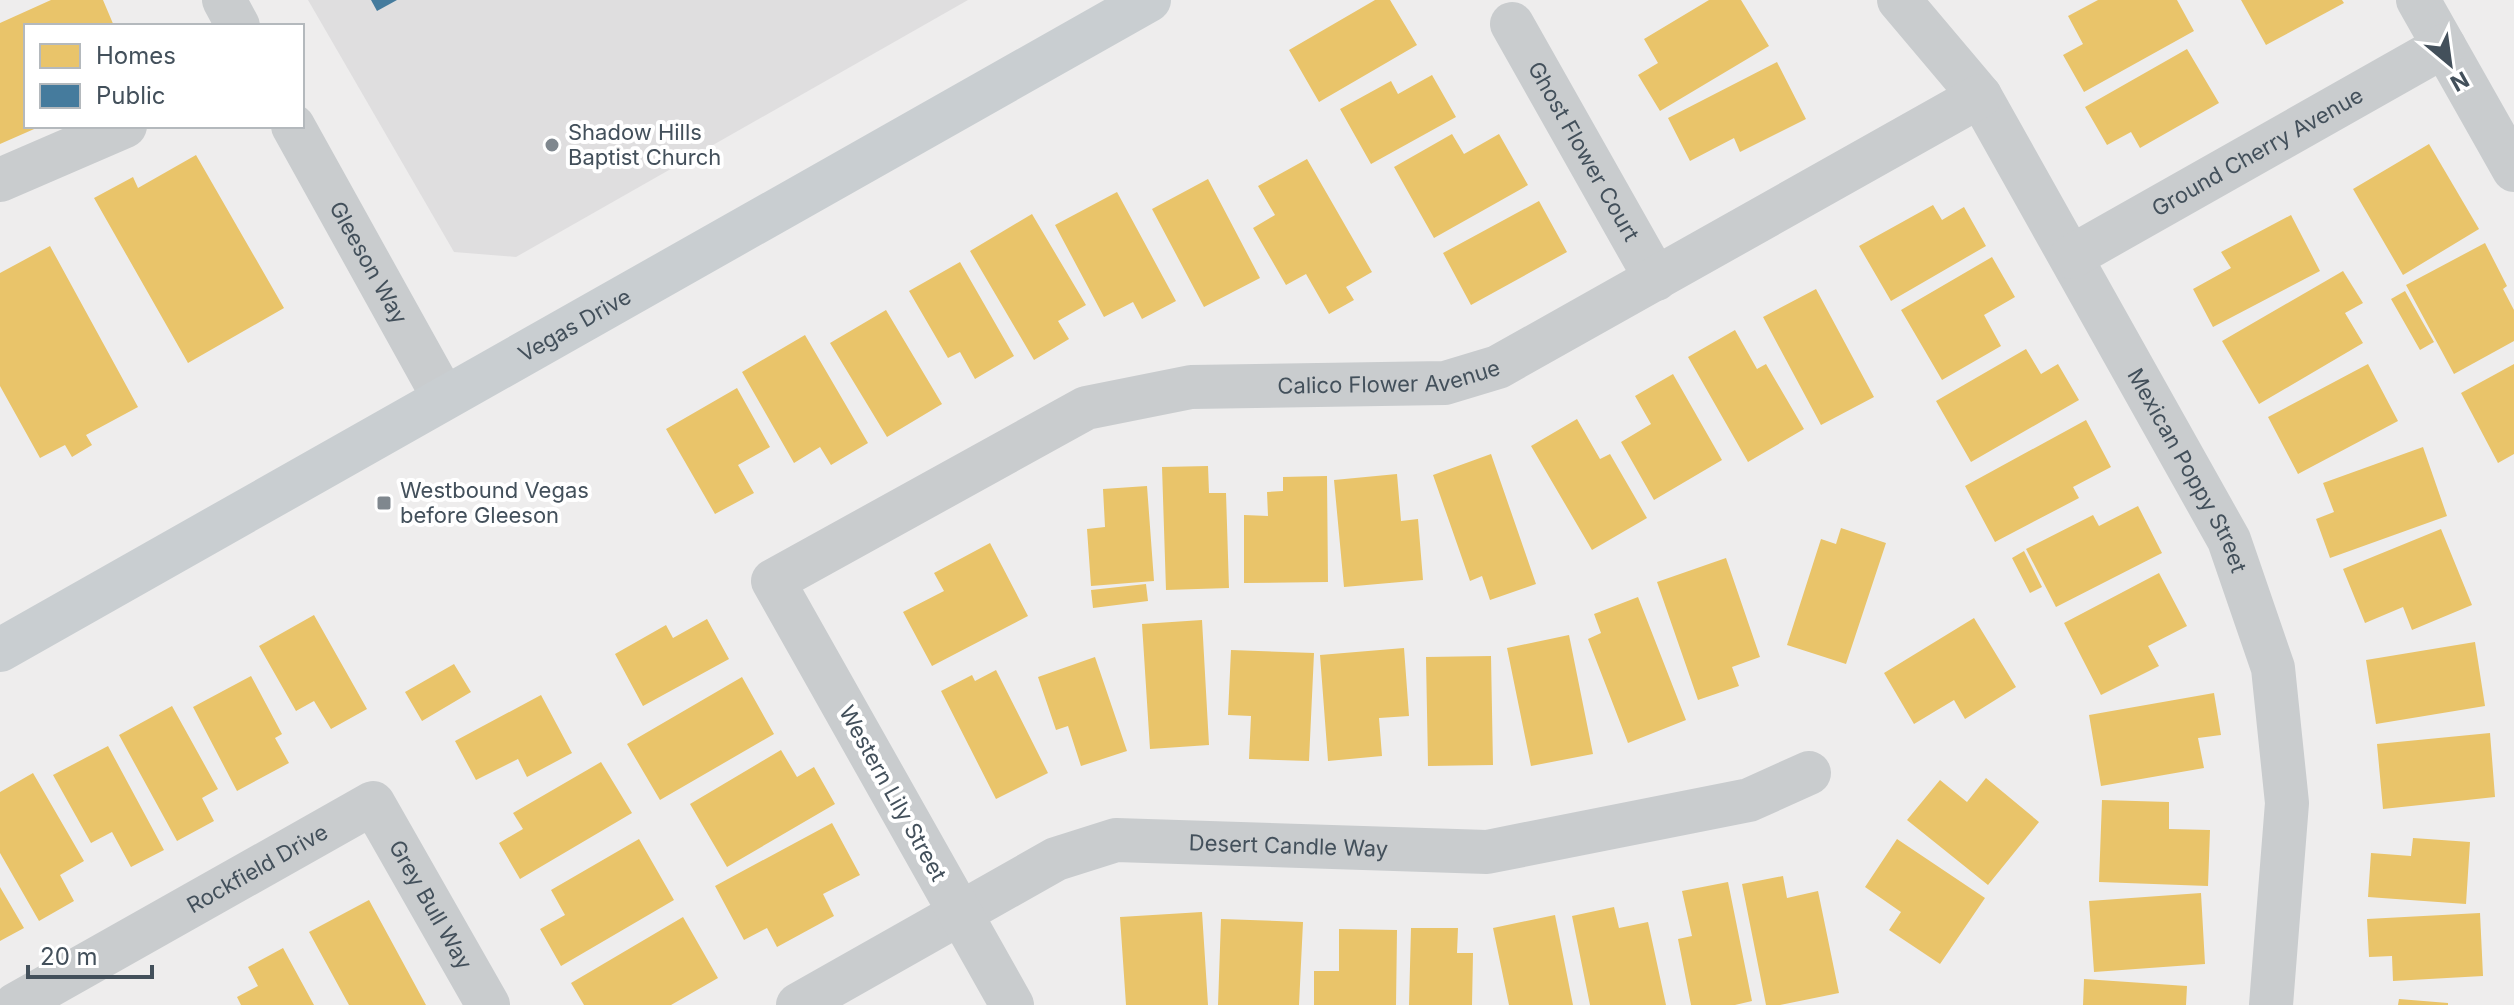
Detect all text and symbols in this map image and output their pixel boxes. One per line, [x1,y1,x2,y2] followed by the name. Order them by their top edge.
[24,24,304,128] legend
[2410,24,2490,104] north arrow
[96,41,176,70] text: Homes
[1523,57,1645,245] street label: Ghost Flower Court
[2446,66,2473,97] text: N
[96,81,166,110] text: Public
[2147,82,2367,222] street label: Ground Cherry Avenue
[568,119,721,170] place label: Shadow Hills Baptist Church
[543,136,561,154] marker: Shadow Hills Baptist Church
[324,196,413,328] street label: Gleeson Way
[514,283,635,367] street label: Vegas Drive
[1277,354,1503,399] street label: Calico Flower Avenue
[2122,364,2252,576] street label: Mexican Poppy Street
[400,477,589,528] place label: Westbound Vegas before Gleeson
[375,494,393,512] marker: Westbound Vegas before Gleeson
[834,701,952,885] street label: Western Lily Street
[182,818,332,918] street label: Rockfield Drive
[1188,829,1389,862] street label: Desert Candle Way
[384,835,478,974] street label: Grey Bull Way
[28,929,152,979] scale bar
[40,942,98,971] text: 20 m

